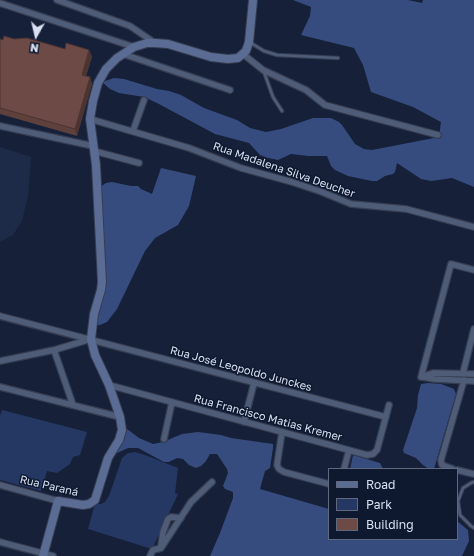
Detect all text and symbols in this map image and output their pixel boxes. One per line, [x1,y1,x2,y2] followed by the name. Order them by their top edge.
[16,16,56,56] north arrow
[29,41,39,55] text: N
[211,139,357,201] street label: Rua Madalena Silva Deucher
[169,344,313,394] street label: Rua José Leopoldo Junckes
[192,392,344,444] street label: Rua Francisco Matias Kremer
[328,468,458,540] legend
[18,473,80,499] street label: Rua Paraná
[366,477,395,492] text: Road
[366,497,392,512] text: Park
[366,517,414,532] text: Building

